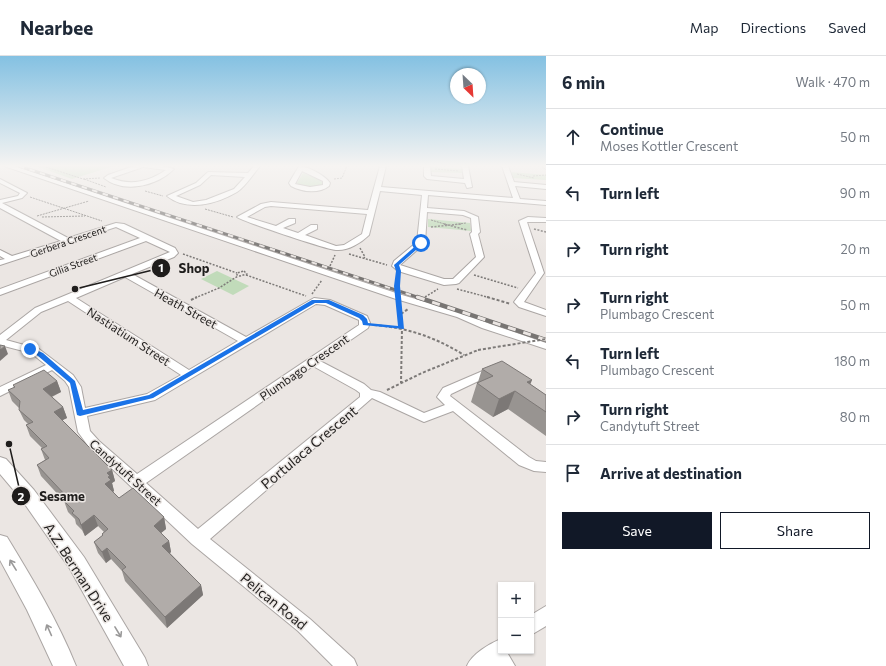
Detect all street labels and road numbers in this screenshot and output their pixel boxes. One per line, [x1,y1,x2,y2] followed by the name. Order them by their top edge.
[29,222,107,260] street label: Gerbera Crescent
[47,251,99,279] street label: Gilia Street
[152,285,220,331] street label: Heath Street
[85,304,173,368] street label: Nastiatium Street
[257,331,351,403] street label: Plumbago Crescent
[257,402,361,492] street label: Portulaca Crescent
[87,436,165,508] street label: Candytuft Street
[41,519,117,625] street label: A.Z. Berman Drive
[237,569,311,633] street label: Pelican Road

